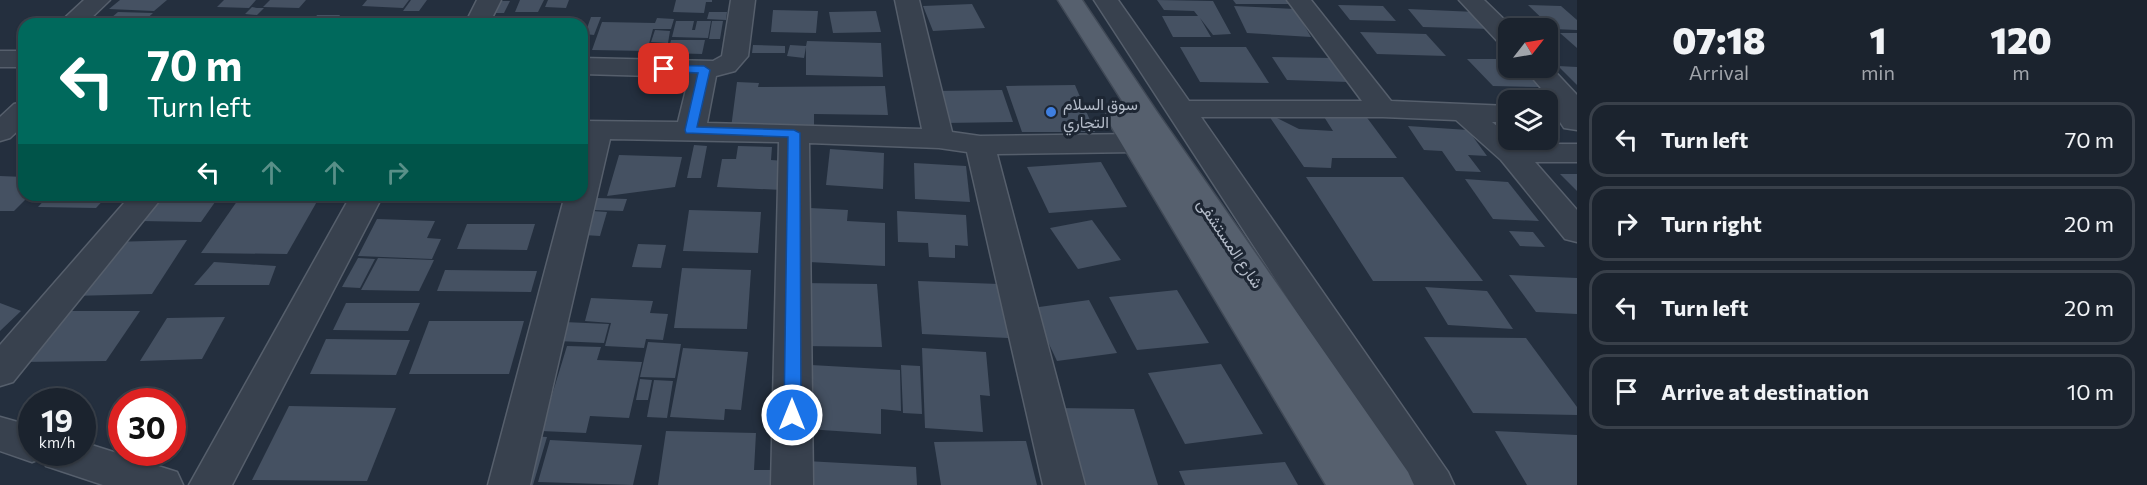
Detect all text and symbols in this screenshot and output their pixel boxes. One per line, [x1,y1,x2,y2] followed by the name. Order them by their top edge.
[1672,17,1766,61] text: 07:18
[1870,17,1886,61] text: 1
[1990,17,2052,61] text: 120
[1498,18,1558,78] north arrow
[1498,18,1558,150] map controls
[147,38,242,90] text: 70 m
[48,42,126,120] icon: left
[638,43,689,94] pin
[647,52,680,85] icon: arrive
[1689,60,1749,84] text: Arrival
[1861,60,1895,84] text: min
[2012,60,2030,84] text: m
[147,90,251,123] text: Turn left
[1498,90,1558,150] button: layers
[1063,94,1138,136] place label: سوق السلام التجاري
[1044,105,1058,119] marker: سوق السلام التجاري
[1610,123,1643,156] icon: left
[1661,126,1748,153] text: Turn left
[2065,126,2114,153] text: 70 m
[192,156,225,189] icon: left
[255,156,288,189] icon: ahead
[318,156,351,189] icon: ahead
[381,156,414,189] icon: right
[1192,195,1268,293] street label: شارع المستشفى
[1610,207,1643,240] icon: right
[1661,210,1762,237] text: Turn right
[2064,210,2114,237] text: 20 m
[1610,291,1643,324] icon: left
[1661,294,1748,321] text: Turn left
[2064,294,2114,321] text: 20 m
[1610,375,1643,408] icon: arrive
[1661,378,1869,405] text: Arrive at destination
[2067,378,2114,405] text: 10 m
[760,383,824,447] position arrow
[108,388,186,466] speed limit sign: 30
[41,401,73,438] text: 19
[39,433,75,451] text: km/h

